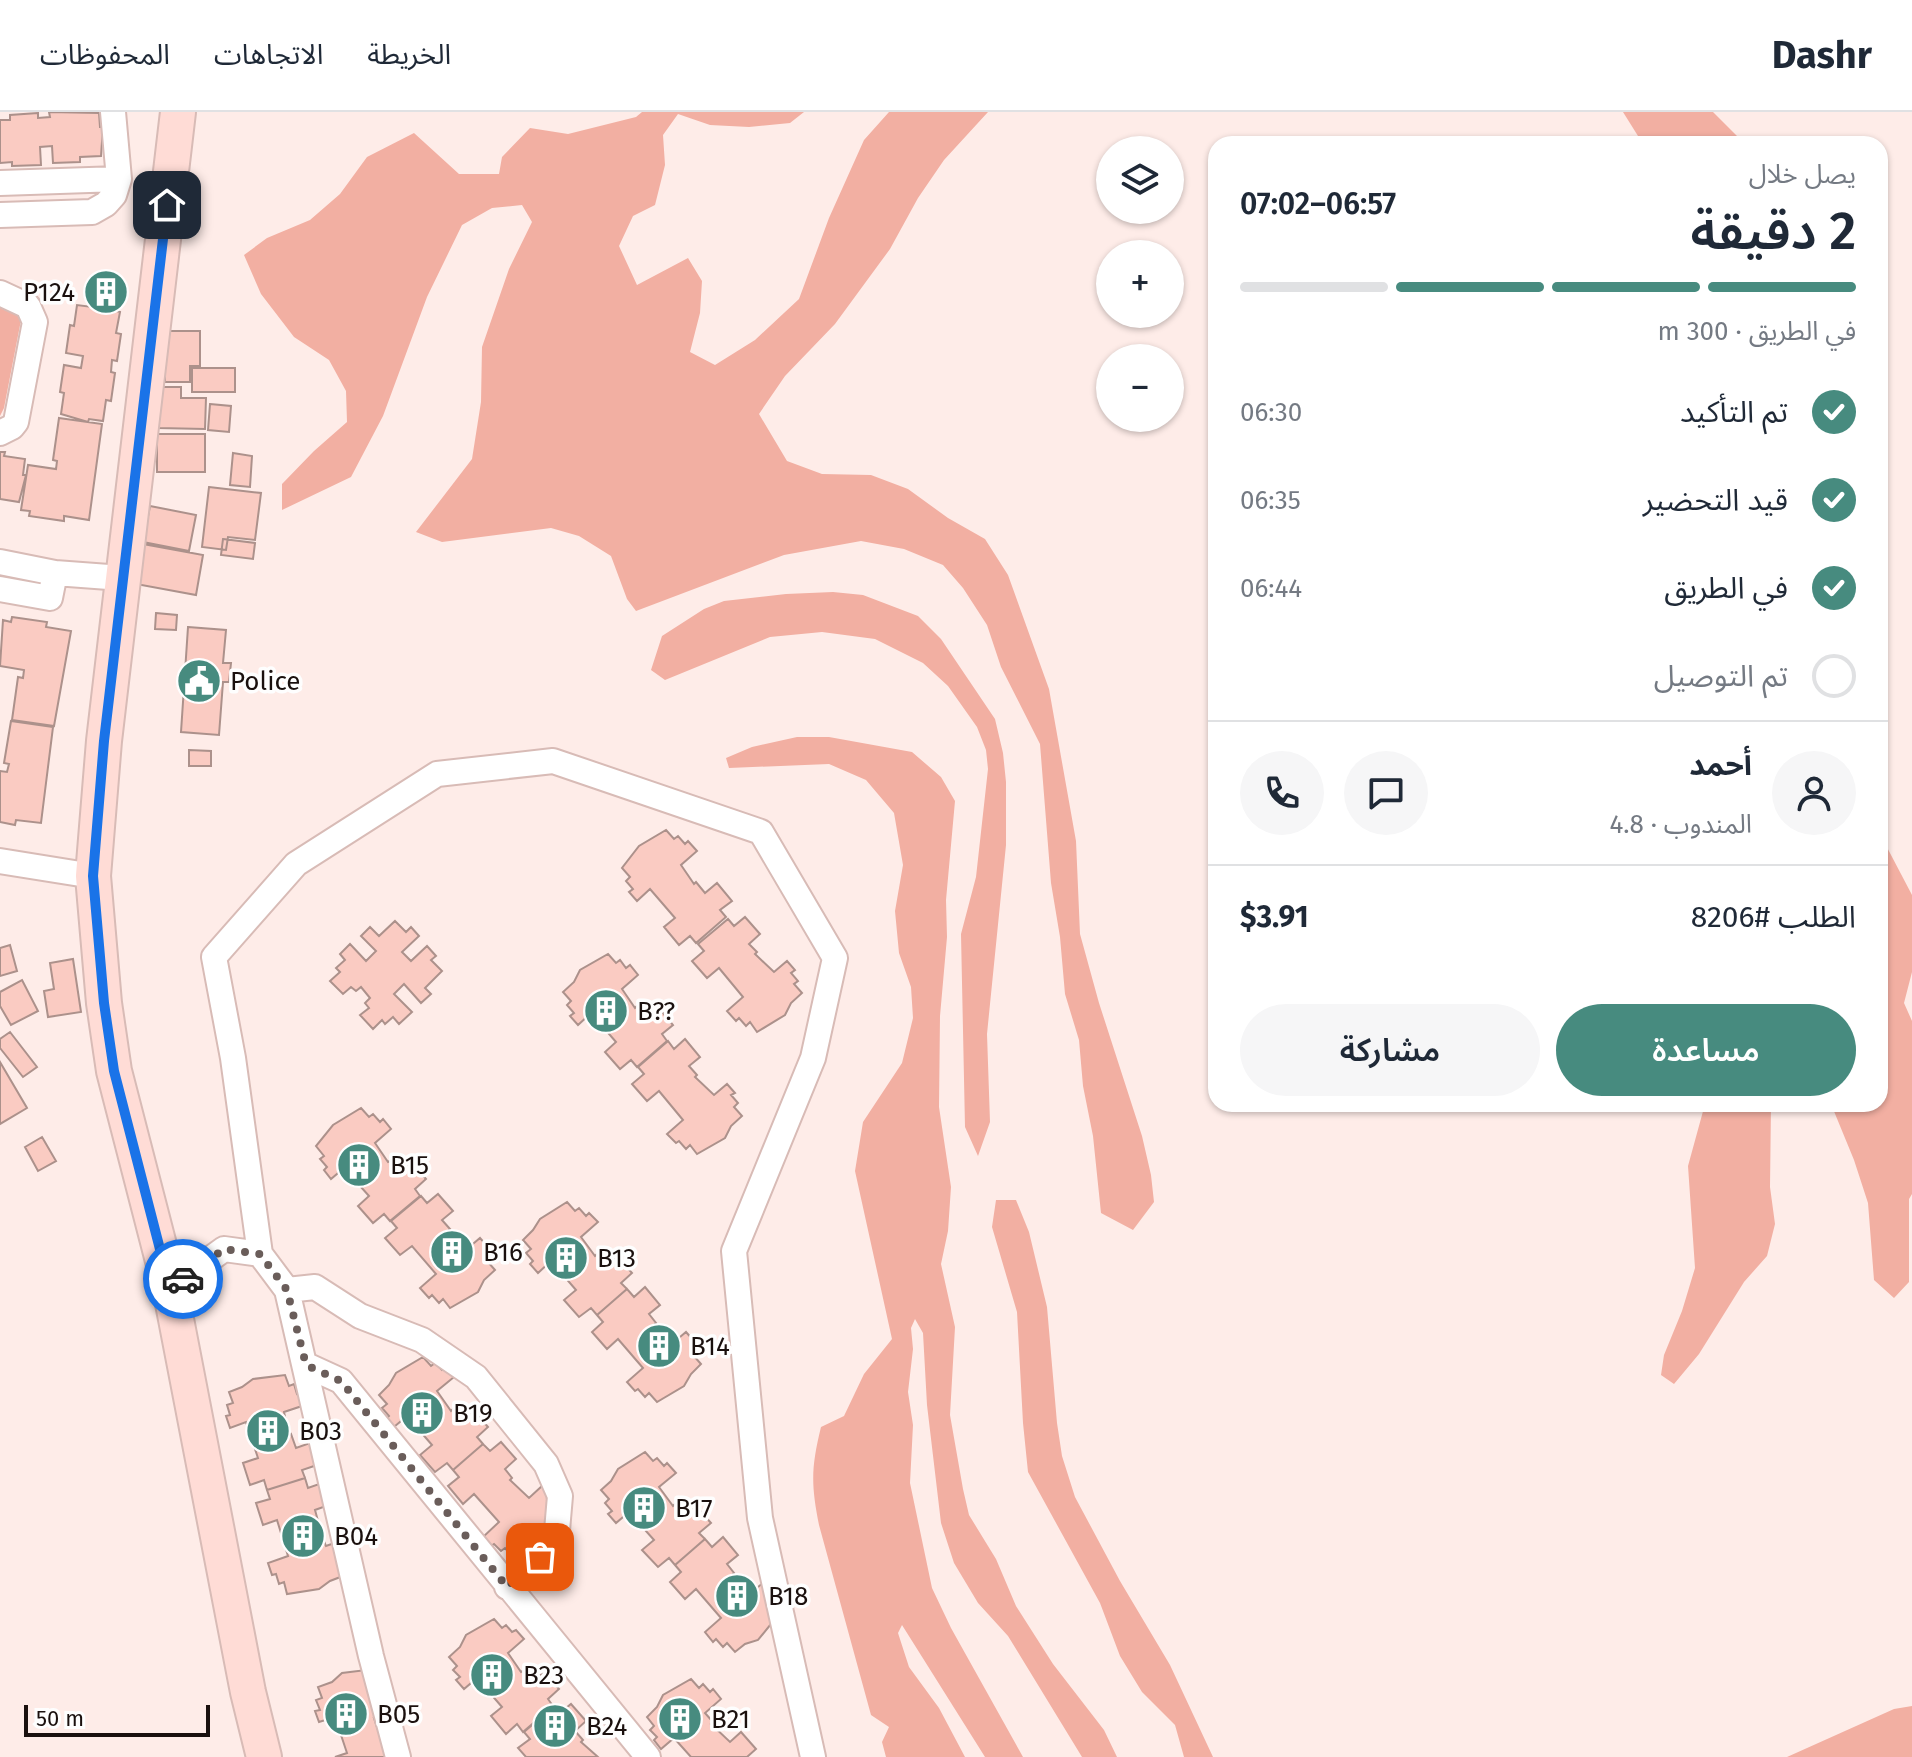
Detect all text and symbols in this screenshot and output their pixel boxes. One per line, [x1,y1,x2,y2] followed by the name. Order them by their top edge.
[1772,32,1872,78] text: Dashr
[40,38,170,71] text: المحفوظات
[214,38,323,71] text: الاتجاهات
[367,38,451,71] text: الخريطة
[1096,136,1184,432] map controls
[1096,136,1184,224] button: layers
[1749,159,1856,190] text: يصل خلال
[133,171,201,239] pin
[145,183,189,227] icon: home
[1240,186,1396,222] text: 06:57–07:02
[1691,200,1856,263] text: 2 دقيقة
[1096,240,1184,328] button: +
[82,268,130,316] building icon: P124
[23,277,75,308] place label: P124
[1657,316,1856,347] text: في الطريق · 300 m
[1096,344,1184,432] button: −
[1812,390,1856,434] icon: check
[1680,394,1788,430] text: تم التأكيد
[1240,397,1302,428] text: 06:30
[1812,478,1856,522] icon: check
[1643,482,1788,518] text: قيد التحضير
[1240,485,1301,516] text: 06:35
[1812,566,1856,610] icon: check
[1664,570,1788,606] text: في الطريق
[1240,573,1302,604] text: 06:44
[175,657,223,705] public building icon: Police
[1654,658,1788,694] text: تم التوصيل
[230,666,301,697] place label: Police
[1689,747,1752,783] text: أحمد
[1240,751,1324,835] button: phone
[1344,751,1428,835] button: chat
[1772,751,1856,835] button: person
[1609,809,1752,840] text: المندوب · 4.8
[1240,899,1309,935] text: $3.91
[1691,899,1856,935] text: الطلب #8206
[582,987,630,1035] building icon: B??
[637,996,675,1027] place label: B??
[1240,1004,1540,1096] button: مشاركة
[1556,1004,1856,1096] button: مساعدة
[335,1141,383,1189] building icon: B15
[390,1150,429,1181] place label: B15
[428,1228,476,1276] building icon: B16
[542,1234,590,1282] building icon: B13
[483,1237,523,1268] place label: B16
[143,1239,223,1319] courier
[597,1243,636,1274] place label: B13
[161,1257,205,1301] icon: car
[635,1322,683,1370] building icon: B14
[690,1331,730,1362] place label: B14
[398,1389,446,1437] building icon: B19
[453,1398,493,1429] place label: B19
[244,1407,292,1455] building icon: B03
[299,1416,342,1447] place label: B03
[620,1484,668,1532] building icon: B17
[675,1493,713,1524] place label: B17
[279,1512,327,1560] building icon: B04
[334,1521,378,1552] place label: B04
[506,1523,574,1591] pin
[518,1535,562,1579] icon: bag
[713,1572,761,1620] building icon: B18
[768,1581,808,1612] place label: B18
[468,1651,516,1699] building icon: B23
[523,1660,564,1691] place label: B23
[322,1690,370,1738] building icon: B05
[656,1695,704,1743] building icon: B21
[377,1699,420,1730] place label: B05
[24,1701,210,1737] scale bar
[531,1702,579,1750] building icon: B24
[711,1704,750,1735] place label: B21
[36,1705,84,1732] text: 50 m
[586,1711,628,1742] place label: B24

